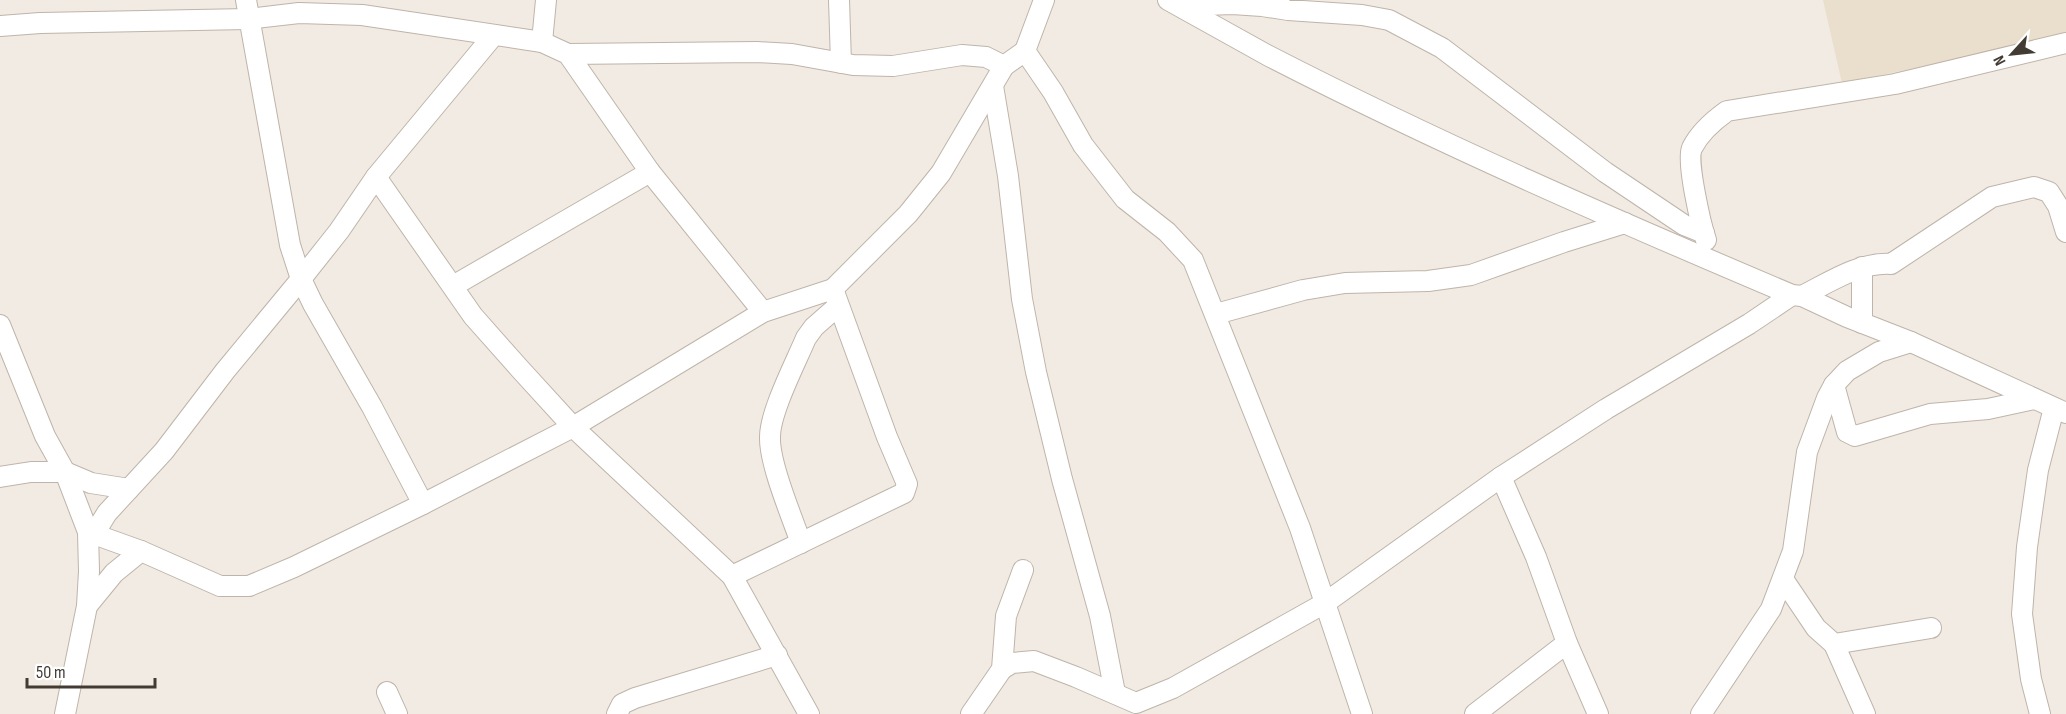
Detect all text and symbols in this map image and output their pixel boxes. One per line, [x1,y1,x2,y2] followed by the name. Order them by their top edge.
[1982,24,2042,84] north arrow
[1990,52,2010,68] text: N
[27,651,154,689] scale bar
[36,662,66,683] text: 50 m

